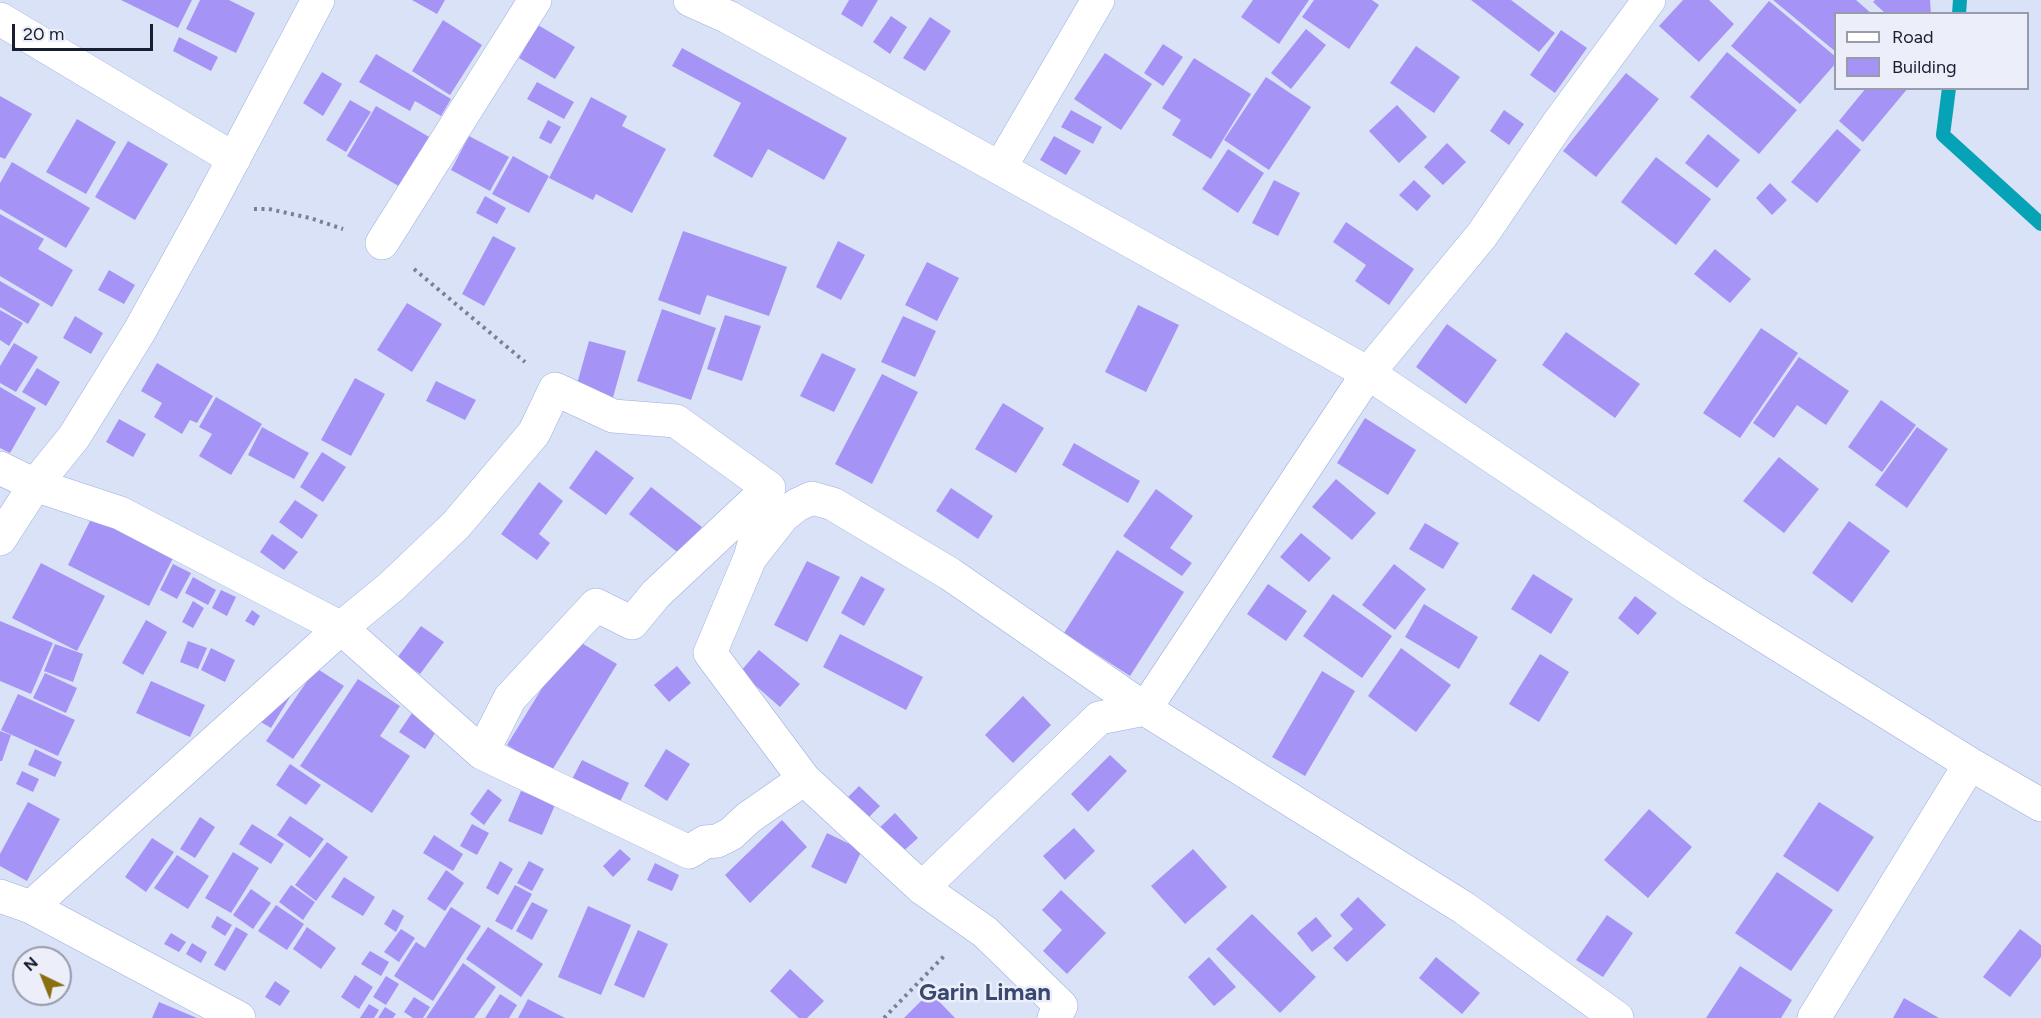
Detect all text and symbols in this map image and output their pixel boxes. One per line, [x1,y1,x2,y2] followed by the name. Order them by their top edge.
[15,12,156,50] scale bar
[1834,12,2029,90] legend
[23,23,64,45] text: 20 m
[1892,26,1933,48] text: Road
[1892,56,1957,78] text: Building
[12,946,72,1006] north arrow
[20,953,42,975] text: N
[919,979,1051,1007] district label: Garin Liman

